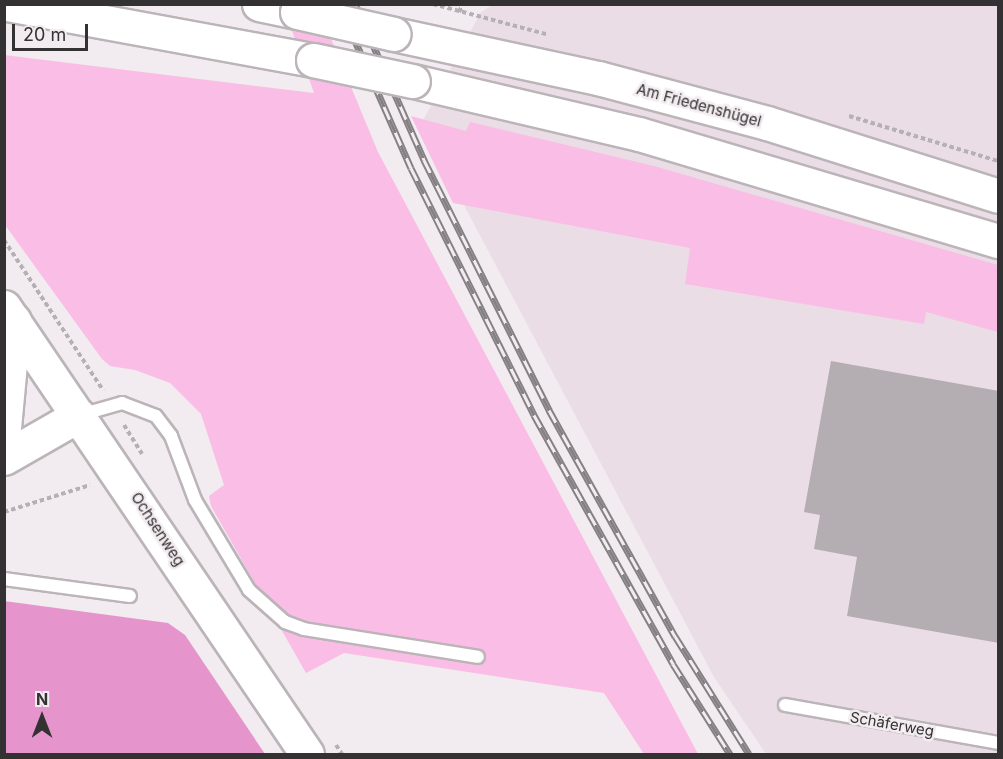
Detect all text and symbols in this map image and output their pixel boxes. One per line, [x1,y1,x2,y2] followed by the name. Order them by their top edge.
[15,12,92,50] scale bar
[23,24,66,45] text: 20 m
[635,80,763,130] street label: Am Friedenshügel
[127,489,189,569] street label: Ochsenweg
[12,687,72,747] north arrow
[36,689,48,709] text: N
[849,708,935,740] street label: Schäferweg

